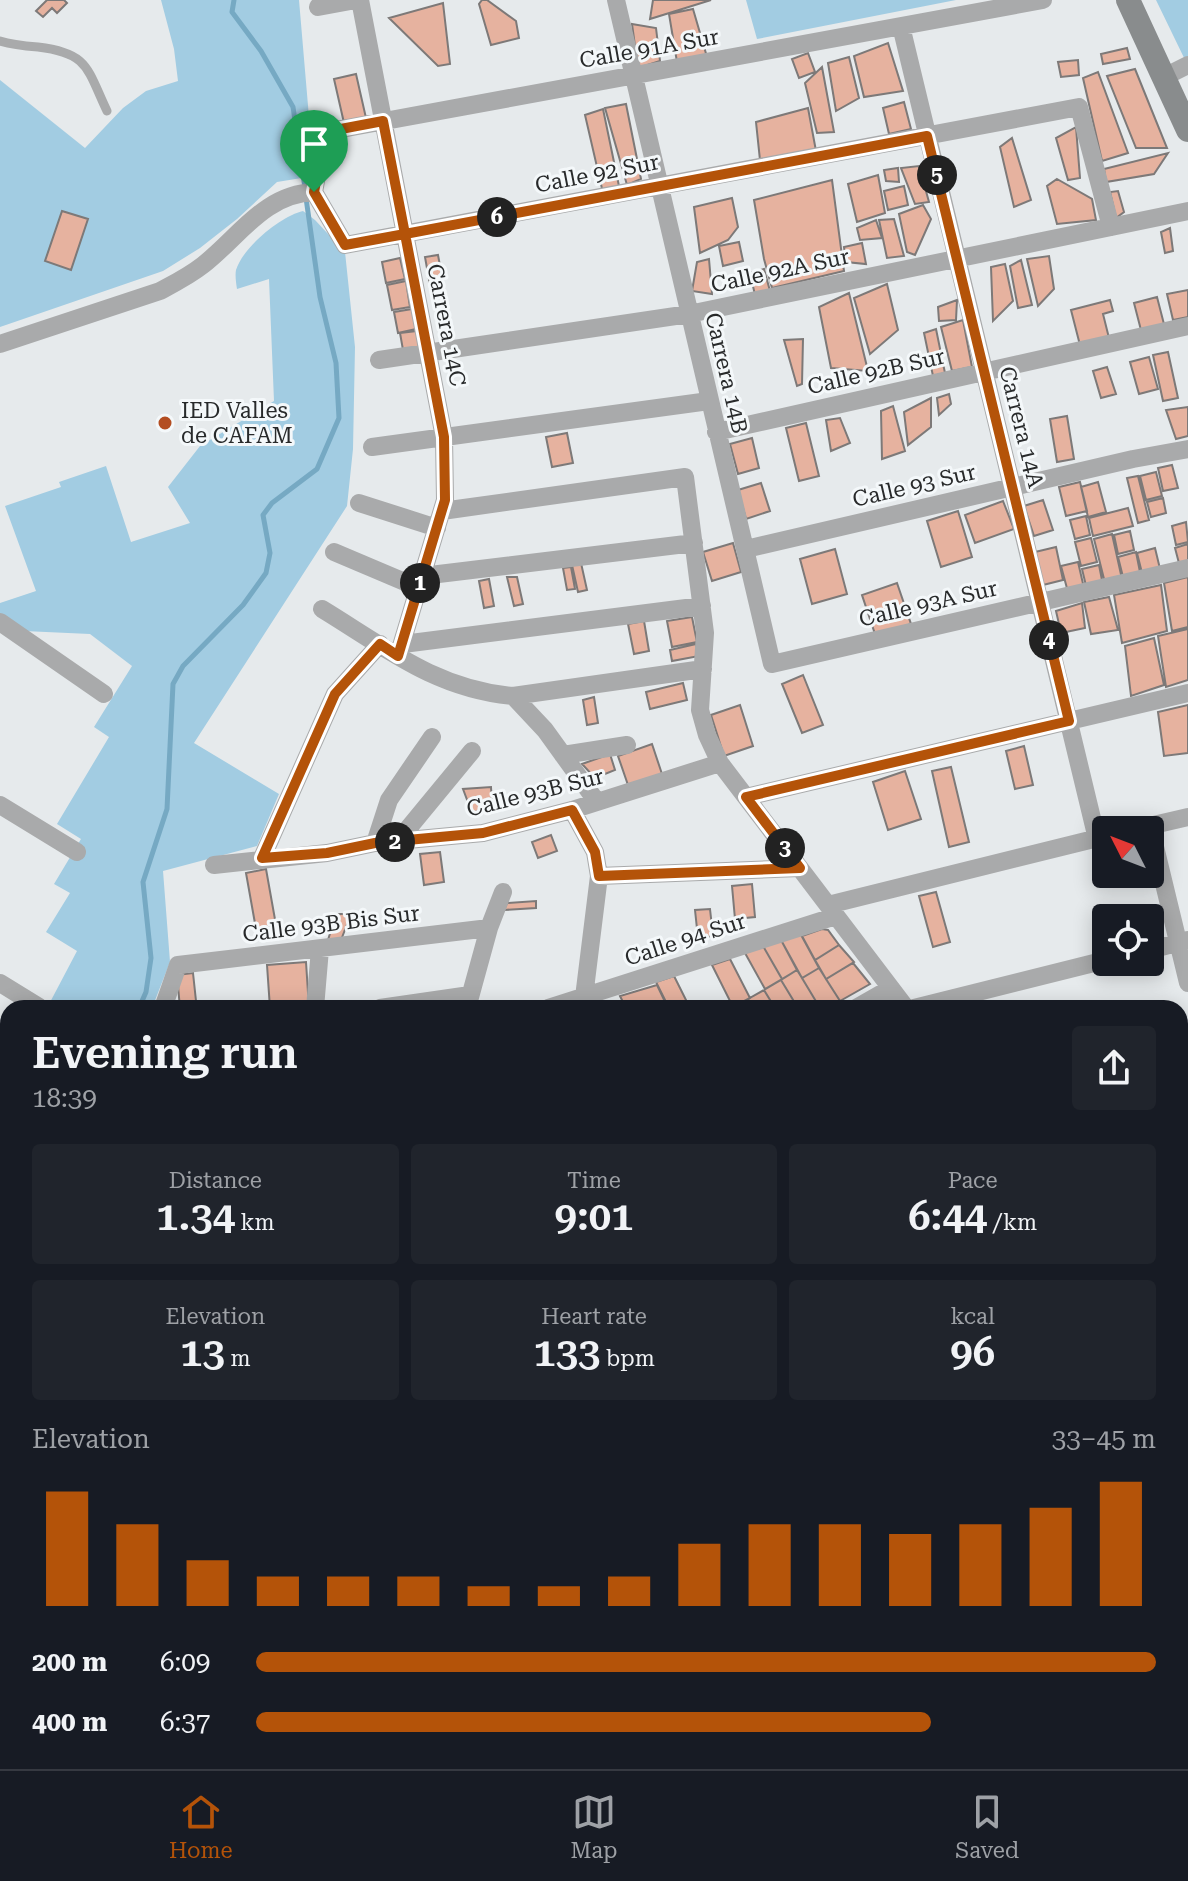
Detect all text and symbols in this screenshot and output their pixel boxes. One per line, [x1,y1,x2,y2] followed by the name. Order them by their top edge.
[577,24,721,73] street label: Calle 91A Sur
[280,110,348,192] pin
[292,122,336,166] icon: arrive
[533,149,661,198] street label: Calle 92 Sur
[917,155,957,195] pin: 5
[931,162,943,187] text: 5
[477,197,517,237] pin: 6
[491,204,503,229] text: 6
[709,244,852,297] street label: Calle 92A Sur
[422,262,471,389] street label: Carrera 14C
[700,310,753,436] street label: Carrera 14B
[805,344,947,399] street label: Calle 92B Sur
[994,364,1049,491] street label: Carrera 14A
[181,398,293,448] place label: IED Valles de CAFAM
[156,414,174,432] marker: IED Valles de CAFAM
[850,459,978,512] street label: Calle 93 Sur
[400,563,440,603] pin: 1
[414,570,426,595] text: 1
[857,575,1000,632] street label: Calle 93A Sur
[1029,620,1069,660] pin: 4
[1043,627,1055,652] text: 4
[464,763,606,822] street label: Calle 93B Sur
[1092,816,1164,888] north arrow
[1092,816,1164,976] map controls
[375,822,415,862] pin: 2
[765,828,805,868] pin: 3
[389,829,401,854] text: 2
[779,835,791,860] text: 3
[241,900,421,947] street label: Calle 93B Bis Sur
[1092,904,1164,976] button: locate
[622,908,749,971] street label: Calle 94 Sur
[1072,1026,1156,1110] button: share
[32,1027,298,1079] text: Evening run
[32,1083,97,1113] text: 18:39
[169,1168,262,1193] text: Distance
[567,1168,621,1193] text: Time
[948,1168,997,1193] text: Pace
[156,1193,235,1240] text: 1.34
[554,1193,633,1240] text: 9:01
[908,1193,987,1240] text: 6:44
[235,1210,275,1235] text: km
[987,1210,1037,1235] text: /km
[165,1304,265,1329] text: Elevation
[541,1304,647,1329] text: Heart rate
[951,1304,995,1329] text: kcal
[180,1329,225,1376] text: 13
[533,1329,600,1376] text: 133
[950,1329,995,1376] text: 96
[225,1346,251,1371] text: m
[600,1346,655,1371] text: bpm
[32,1424,150,1454] text: Elevation
[1052,1424,1156,1454] text: 33–45 m
[32,1647,107,1677] text: 200 m
[160,1647,210,1677] text: 6:09
[32,1707,107,1737] text: 400 m
[160,1707,210,1737] text: 6:37
[169,1790,233,1863] tab: Home
[570,1790,618,1863] tab: Map
[955,1790,1019,1863] tab: Saved

